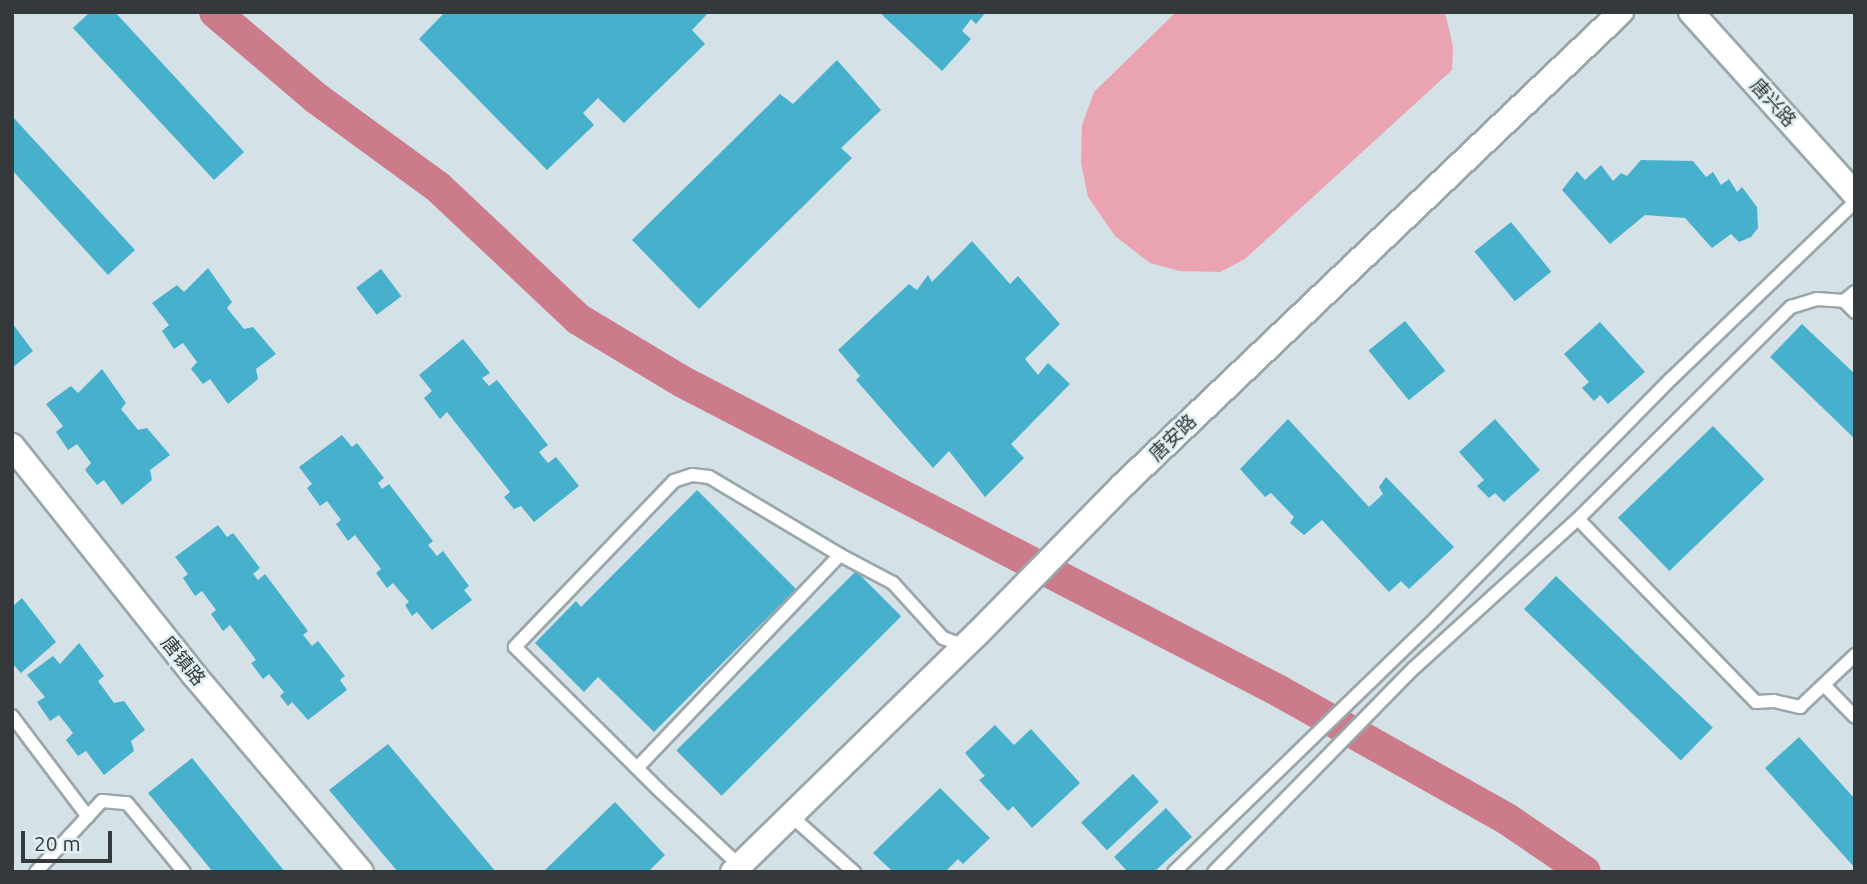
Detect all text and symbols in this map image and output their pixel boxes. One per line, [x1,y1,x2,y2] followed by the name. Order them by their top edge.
[1745,74,1801,132] street label: 唐兴路
[1145,410,1201,466] street label: 唐安路
[156,632,210,690] street label: 唐镇路
[24,818,116,862] scale bar
[34,831,81,855] text: 20 m

